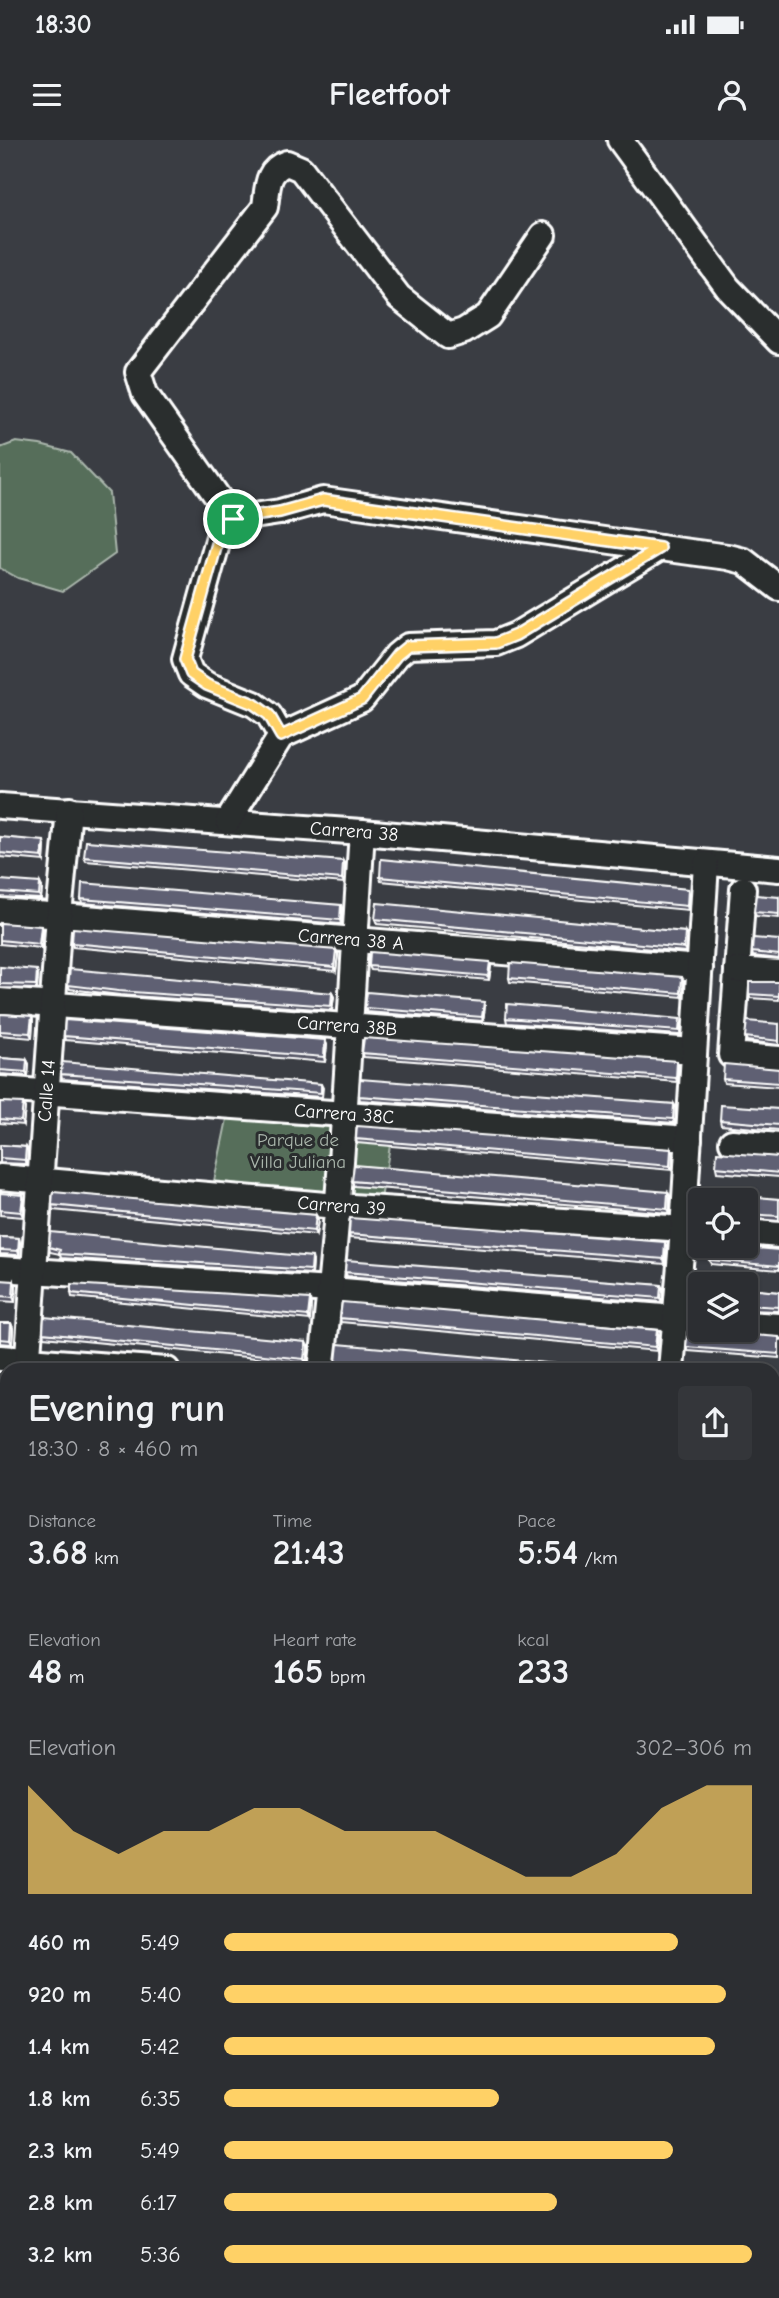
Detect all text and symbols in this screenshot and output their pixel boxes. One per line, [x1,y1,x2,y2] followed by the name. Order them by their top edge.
[35,10,92,40] text: 18:30
[28,76,66,114] icon: menu
[329,76,450,113] text: Fleetfoot
[713,76,751,114] icon: person
[203,489,263,549] pin
[214,500,252,538] icon: arrive
[309,817,399,846] street label: Carrera 38
[297,924,405,955] street label: Carrera 38 A
[296,1011,398,1041] street label: Carrera 38B
[33,1059,60,1123] street label: Calle 14
[293,1099,395,1129] street label: Carrera 38C
[250,1129,346,1173] park label: Parque de Villa Juliana
[688,1188,758,1342] map controls
[688,1188,758,1258] button: locate
[297,1192,387,1220] street label: Carrera 39
[688,1272,758,1342] button: layers
[678,1386,752,1460] button: share
[28,1387,225,1431] text: Evening run
[28,1435,198,1462] text: 18:30 · 8 × 460 m
[28,1510,96,1532] text: Distance
[273,1510,312,1532] text: Time
[517,1510,556,1532] text: Pace
[28,1532,88,1573] text: 3.68
[273,1532,345,1573] text: 21:43
[517,1532,578,1573] text: 5:54
[88,1547,119,1569] text: km
[578,1547,618,1569] text: /km
[28,1629,101,1651] text: Elevation
[273,1629,356,1651] text: Heart rate
[517,1629,549,1651] text: kcal
[28,1651,62,1692] text: 48
[273,1651,323,1692] text: 165
[517,1651,569,1692] text: 233
[62,1666,84,1688] text: m
[323,1666,366,1688] text: bpm
[28,1734,116,1761] text: Elevation
[636,1734,752,1761] text: 302–306 m
[28,1929,90,1956] text: 460 m
[140,1929,180,1956] text: 5:49
[28,1981,91,2008] text: 920 m
[140,1981,182,2008] text: 5:40
[28,2033,90,2060] text: 1.4 km
[140,2033,180,2060] text: 5:42
[28,2085,91,2112] text: 1.8 km
[140,2085,181,2112] text: 6:35
[28,2137,93,2164] text: 2.3 km
[140,2137,180,2164] text: 5:49
[28,2189,93,2216] text: 2.8 km
[140,2189,177,2216] text: 6:17
[28,2241,93,2268] text: 3.2 km
[140,2241,181,2268] text: 5:36

